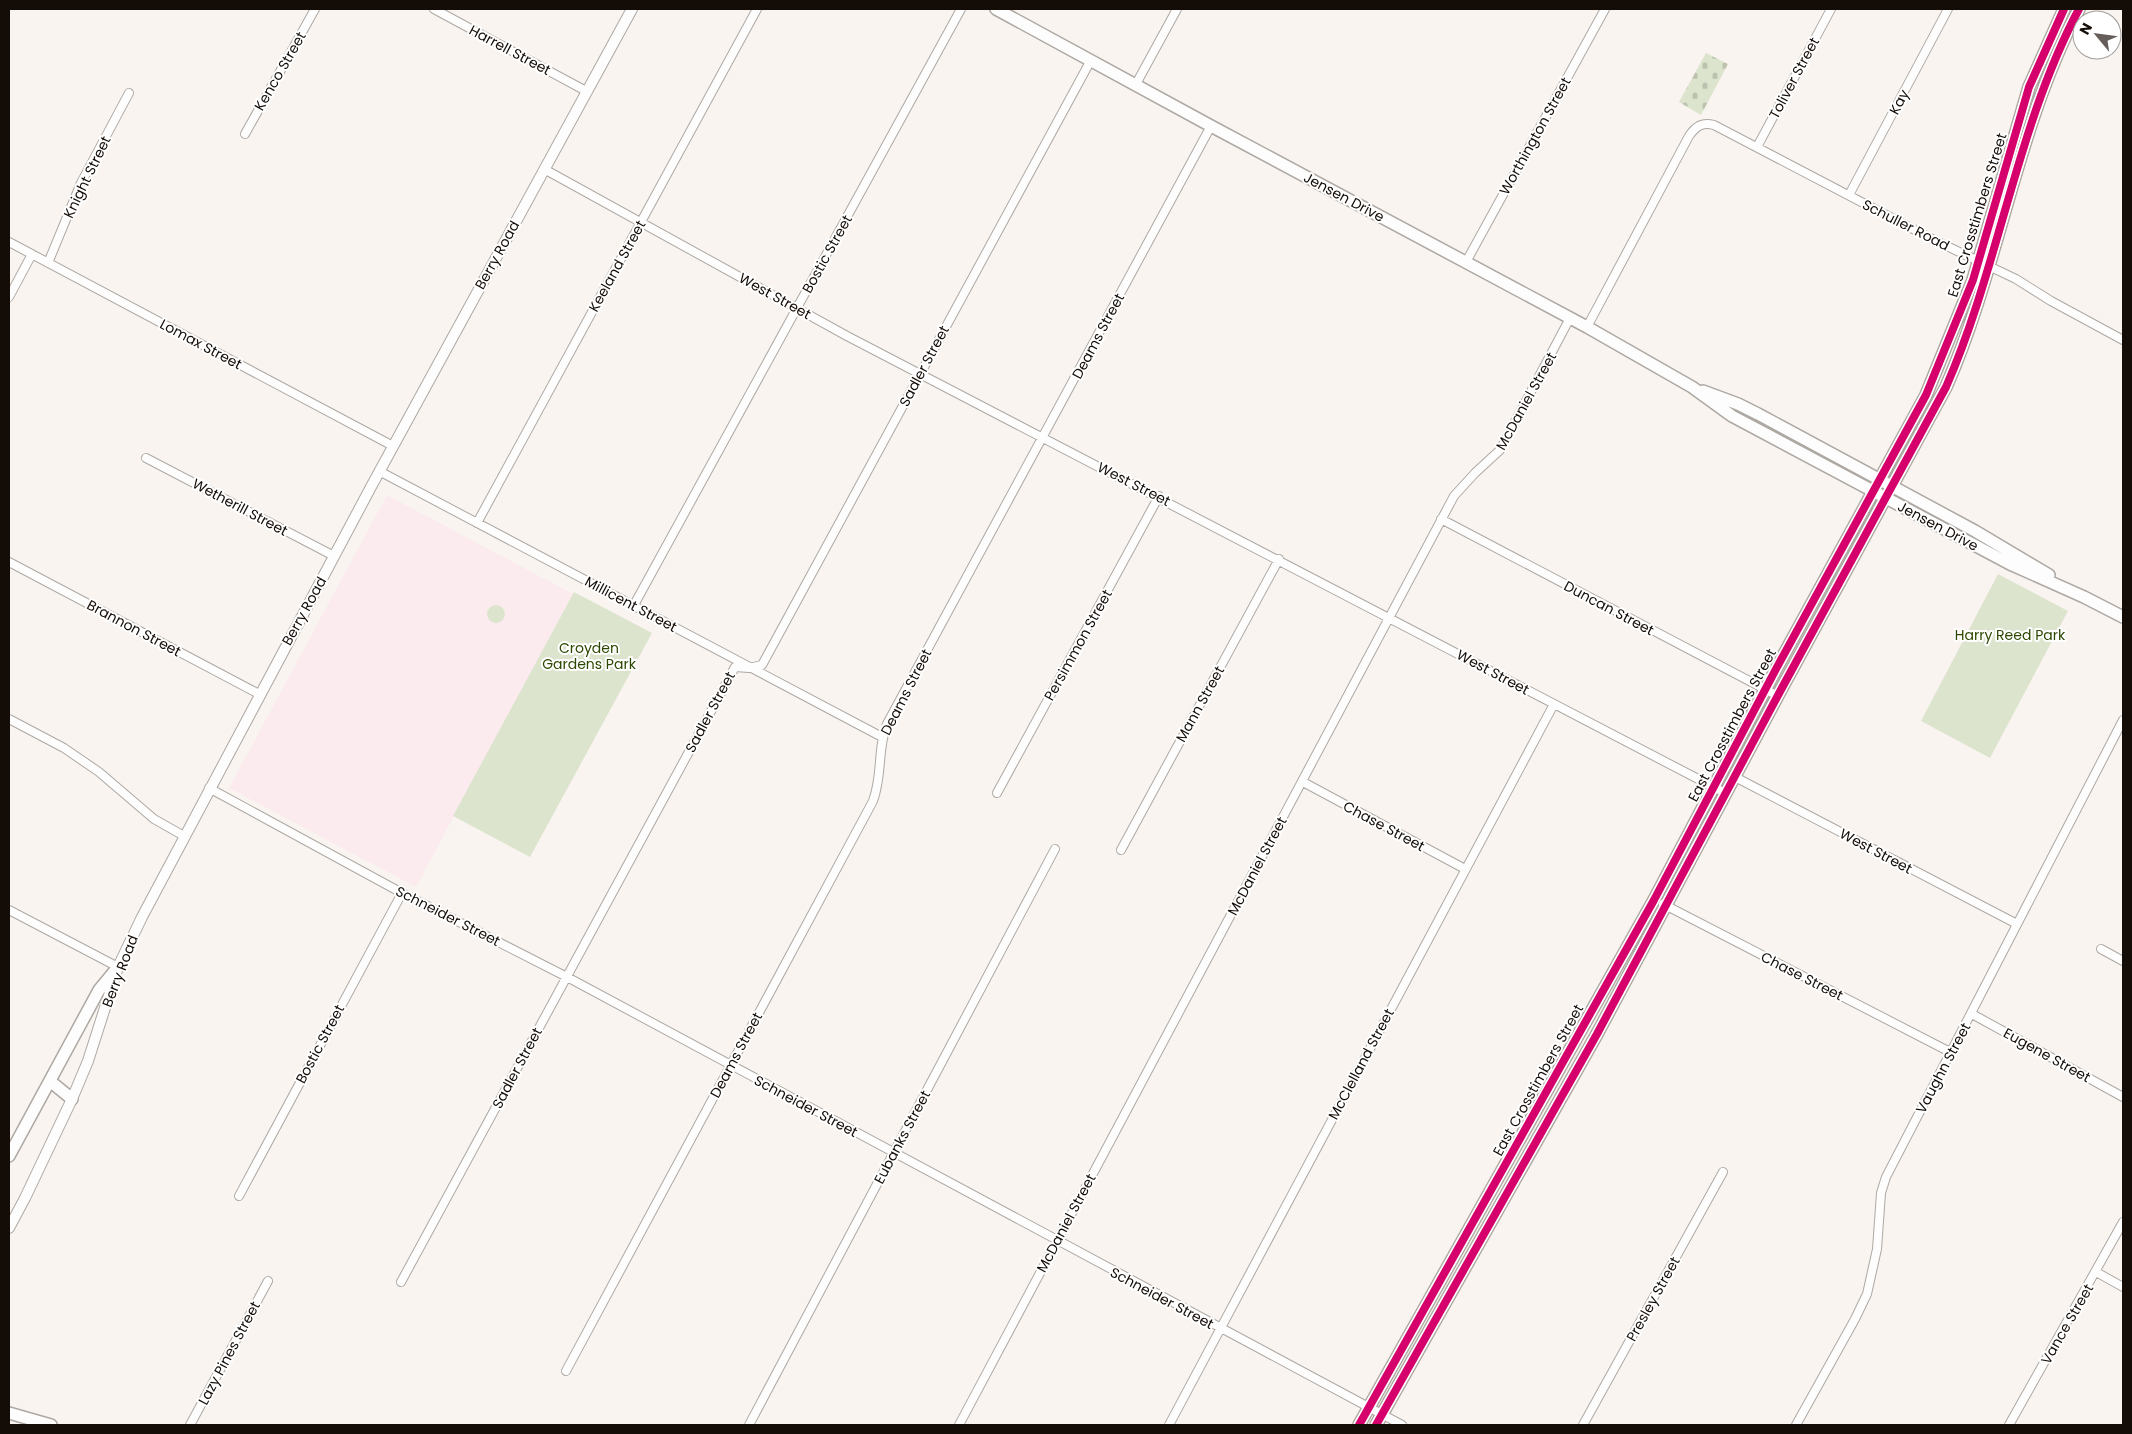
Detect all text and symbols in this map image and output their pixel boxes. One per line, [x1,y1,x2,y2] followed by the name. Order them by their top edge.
[2072,10,2122,60] north arrow
[2074,19,2097,38] text: N
[466,20,554,80] street label: Harrell Street
[249,28,311,114] street label: Kenco Street
[1764,34,1824,122] street label: Toliver Street
[1494,74,1576,198] street label: Worthington Street
[1884,86,1914,118] street label: Kay
[1942,130,2012,300] street label: East Crosstimbers Street
[58,133,116,221] street label: Knight Street
[1300,167,1388,227] street label: Jensen Drive
[1859,194,1953,256] street label: Schuller Road
[797,211,857,297] street label: Bostic Street
[470,217,524,293] street label: Berry Road
[584,217,650,315] street label: Keeland Street
[735,268,815,324] street label: West Street
[1067,290,1129,382] street label: Deams Street
[156,314,246,374] street label: Lomax Street
[894,322,954,410] street label: Sadler Street
[1491,348,1561,454] street label: McDaniel Street
[1094,457,1174,511] street label: West Street
[189,473,291,541] street label: Wetherill Street
[1894,496,1982,556] street label: Jensen Drive
[581,571,681,637] street label: Millicent Street
[277,573,331,649] street label: Berry Road
[1560,576,1658,640] street label: Duncan Street
[1039,586,1117,704] street label: Persimmon Street
[83,595,185,661] street label: Brannon Street
[1955,625,2066,645] park label: Harry Reed Park
[542,638,637,674] park label: Croyden Gardens Park
[876,645,936,739] street label: Deams Street
[1453,645,1533,699] street label: West Street
[1683,645,1781,805] street label: East Crosstimbers Street
[1171,662,1229,746] street label: Mann Street
[680,668,740,756] street label: Sadler Street
[1340,796,1428,856] street label: Chase Street
[1223,813,1291,919] street label: McDaniel Street
[1836,824,1916,878] street label: West Street
[392,881,504,951] street label: Schneider Street
[97,932,143,1010] street label: Berry Road
[1757,947,1847,1005] street label: Chase Street
[1488,1000,1588,1160] street label: East Crosstimbers Street
[291,1001,349,1087] street label: Bostic Street
[1323,1005,1399,1123] street label: McClelland Street
[705,1009,767,1101] street label: Deams Street
[1911,1019,1975,1117] street label: Vaughn Street
[2000,1023,2094,1087] street label: Eugene Street
[487,1024,547,1112] street label: Sadler Street
[751,1070,861,1142] street label: Schneider Street
[869,1087,935,1187] street label: Eubanks Street
[1032,1170,1100,1276] street label: McDaniel Street
[1621,1253,1685,1345] street label: Presley Street
[1107,1262,1217,1334] street label: Schneider Street
[2036,1280,2098,1368] street label: Vance Street
[193,1298,265,1408] street label: Lazy Pines Street

